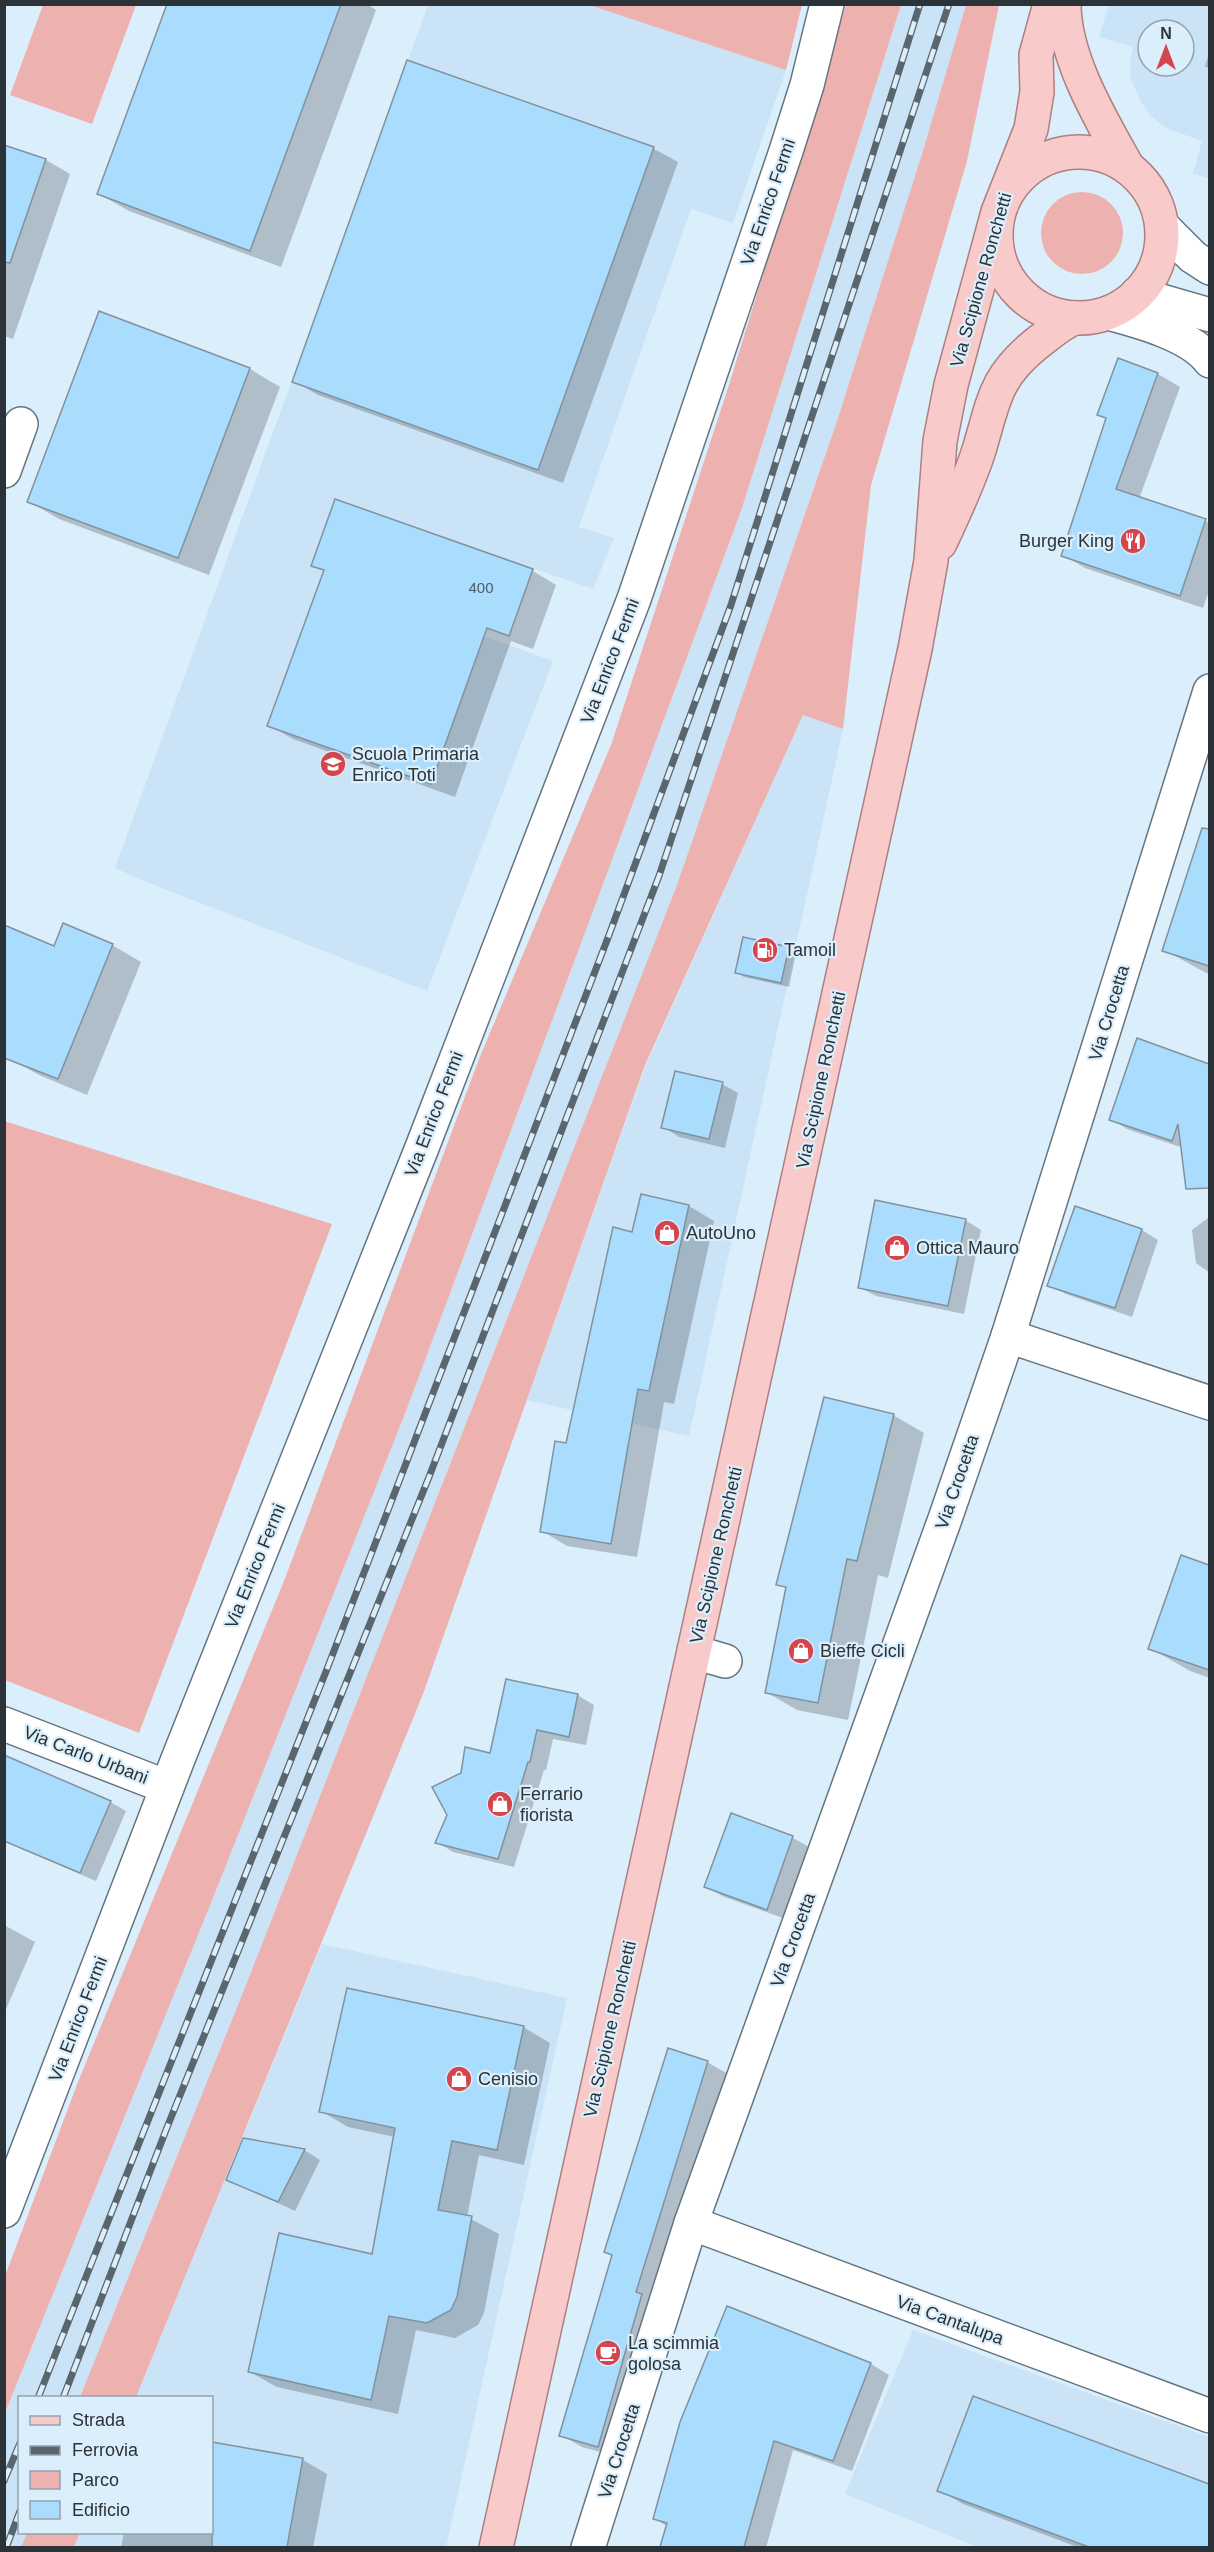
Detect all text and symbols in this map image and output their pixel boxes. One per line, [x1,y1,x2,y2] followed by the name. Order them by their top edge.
[1136,18,1196,78] north arrow
[1160,25,1172,42] text: N
[737,136,799,268] street label: Via Enrico Fermi
[946,190,1016,370] street label: Via Scipione Ronchetti
[1118,526,1148,556] restaurant icon: Burger King
[1019,531,1114,551] place label: Burger King
[468,579,494,596] house number: 400
[577,595,643,727] street label: Via Enrico Fermi
[352,744,480,785] place label: Scuola Primaria Enrico Toti
[318,749,348,779] school or university icon: Scuola Primaria Enrico Toti
[750,935,780,965] fuel station icon: Tamoil
[784,940,836,960] place label: Tamoil
[1085,962,1133,1063] street label: Via Crocetta
[792,989,850,1171] street label: Via Scipione Ronchetti
[401,1048,467,1180] street label: Via Enrico Fermi
[652,1218,682,1248] shop icon: AutoUno
[686,1223,756,1243] place label: AutoUno
[882,1233,912,1263] shop icon: Ottica Mauro
[916,1238,1019,1258] place label: Ottica Mauro
[931,1431,983,1532] street label: Via Crocetta
[686,1465,746,1645] street label: Via Scipione Ronchetti
[221,1501,289,1631] street label: Via Enrico Fermi
[786,1636,816,1666] shop icon: Bieffe Cicli
[820,1641,905,1661] place label: Bieffe Cicli
[21,1722,151,1788] street label: Via Carlo Urbani
[520,1784,583,1825] place label: Ferrario fiorista
[485,1789,515,1819] shop icon: Ferrario fiorista
[767,1889,820,1990] street label: Via Crocetta
[580,1939,640,2119] street label: Via Scipione Ronchetti
[45,1953,111,2085] street label: Via Enrico Fermi
[444,2064,474,2094] shop icon: Cenisio
[478,2069,538,2089] place label: Cenisio
[894,2291,1007,2349] street label: Via Cantalupa
[628,2333,720,2374] place label: La scimmia golosa
[593,2338,623,2368] cafe icon: La scimmia golosa
[18,2396,213,2534] legend
[594,2400,644,2501] street label: Via Crocetta
[72,2410,126,2430] text: Strada
[72,2440,139,2460] text: Ferrovia
[72,2470,119,2490] text: Parco
[72,2500,130,2520] text: Edificio

